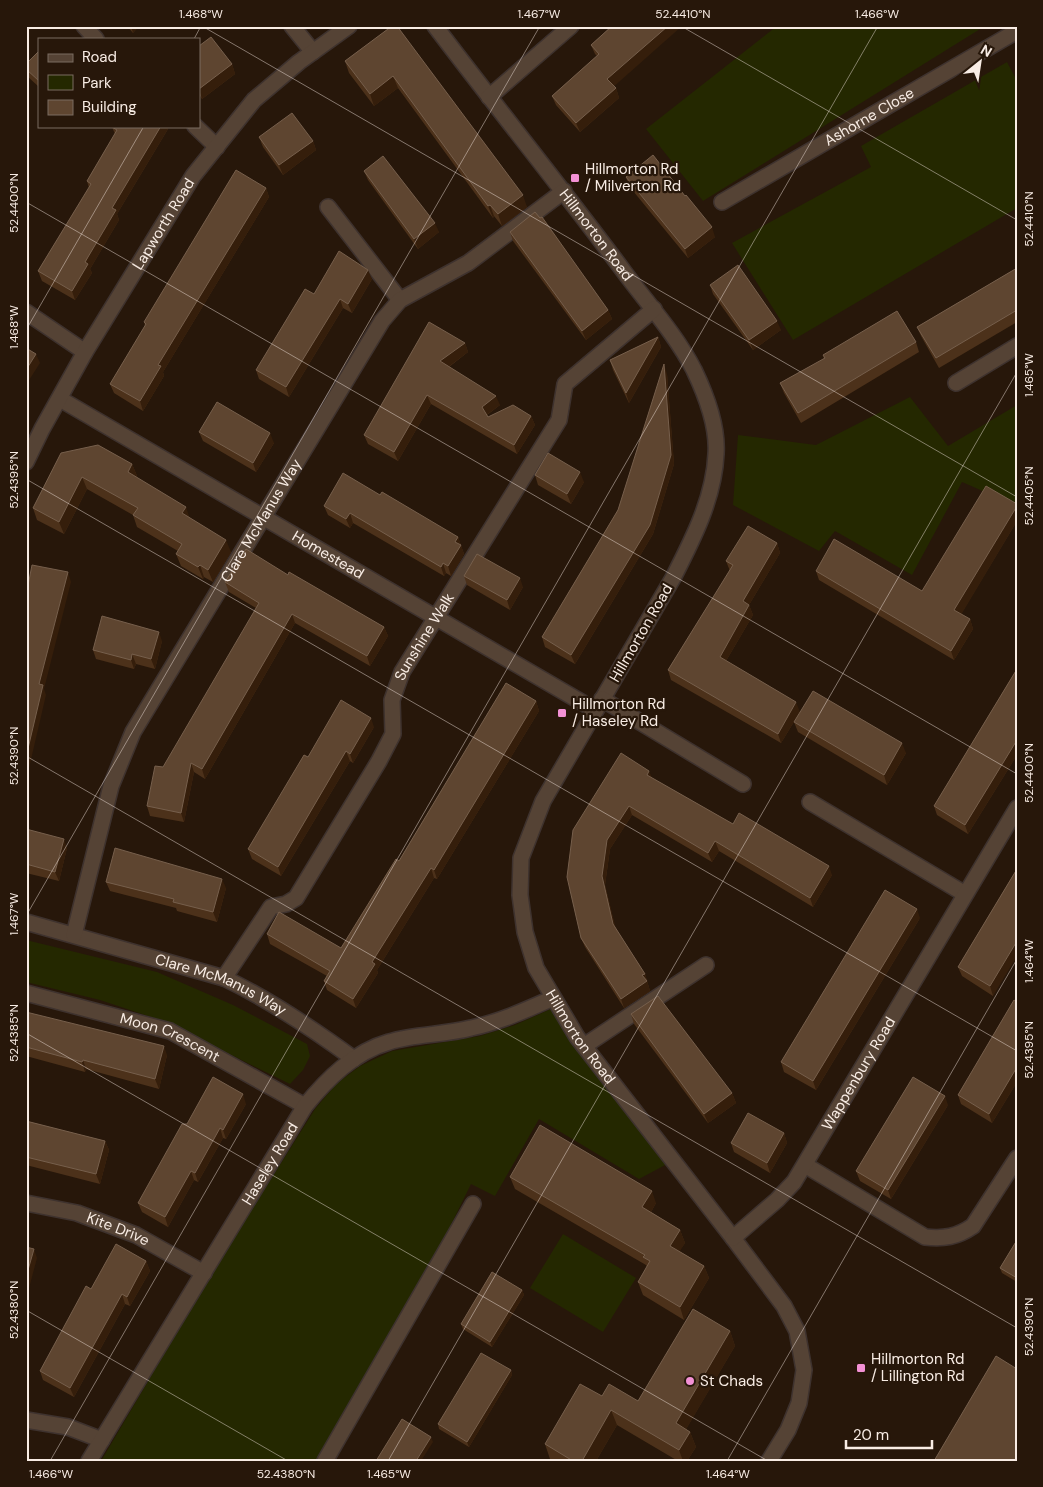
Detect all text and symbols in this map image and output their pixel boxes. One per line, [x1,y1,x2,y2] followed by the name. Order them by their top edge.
[179,6,223,22] text: 1.468°W
[518,6,561,22] text: 1.467°W
[655,6,711,22] text: 52.4410°N
[855,6,899,22] text: 1.466°W
[38,38,200,128] legend
[956,38,1006,88] north arrow
[978,40,995,61] text: N
[82,47,117,67] text: Road
[82,73,112,93] text: Park
[820,83,918,151] street label: Ashorne Close
[82,97,137,117] text: Building
[585,159,681,196] place label: Hillmorton Rd / Milverton Rd
[569,172,581,184] marker: Hillmorton Rd / Milverton Rd
[6,173,22,233] text: 52.4400°N
[128,174,199,274] street label: Lapworth Road
[555,185,638,285] street label: Hillmorton Road
[1021,191,1037,247] text: 52.4410°N
[6,305,22,349] text: 1.468°W
[1021,353,1037,397] text: 1.465°W
[6,451,22,509] text: 52.4395°N
[216,455,306,586] street label: Clare McManus Way
[1021,467,1037,525] text: 52.4405°N
[288,526,368,584] street label: Homestead
[605,580,677,686] street label: Hillmorton Road
[390,589,459,683] street label: Sunshine Walk
[572,694,665,731] place label: Hillmorton Rd / Haseley Rd
[556,707,568,719] marker: Hillmorton Rd / Haseley Rd
[6,727,22,785] text: 52.4390°N
[1021,743,1037,803] text: 52.4400°N
[6,892,22,935] text: 1.467°W
[1021,939,1037,983] text: 1.464°W
[153,949,291,1021] street label: Clare McManus Way
[541,986,620,1088] street label: Hillmorton Road
[6,1004,22,1062] text: 52.4385°N
[118,1008,223,1067] street label: Moon Crescent
[817,1013,900,1134] street label: Wappenbury Road
[1021,1021,1037,1079] text: 52.4395°N
[237,1119,303,1209] street label: Haseley Road
[84,1207,153,1251] street label: Kite Drive
[6,1281,22,1339] text: 52.4380°N
[1021,1298,1037,1356] text: 52.4390°N
[871,1349,965,1386] place label: Hillmorton Rd / Lillington Rd
[855,1362,867,1374] marker: Hillmorton Rd / Lillington Rd
[700,1371,763,1391] place label: St Chads
[684,1375,696,1387] marker: St Chads
[846,1417,932,1449] scale bar
[853,1425,889,1445] text: 20 m
[29,1466,73,1482] text: 1.466°W
[257,1466,315,1482] text: 52.4380°N
[367,1466,411,1482] text: 1.465°W
[706,1466,750,1482] text: 1.464°W

